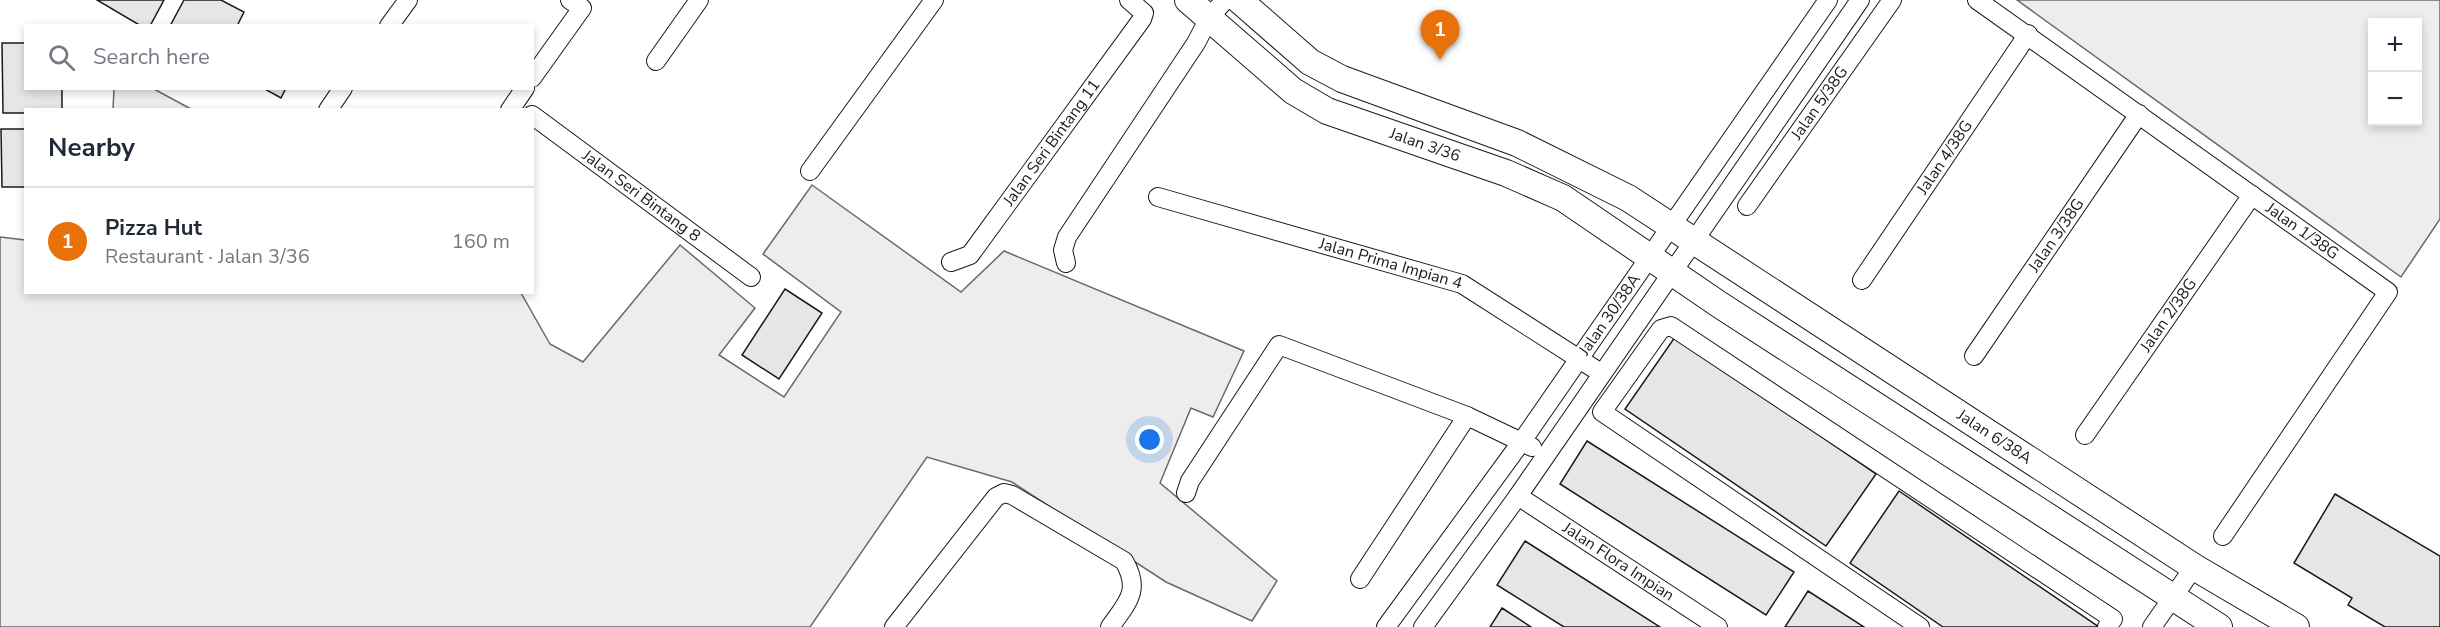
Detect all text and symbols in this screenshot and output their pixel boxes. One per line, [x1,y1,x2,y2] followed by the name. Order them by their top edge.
[1420,10,1460,60] pin: 1
[2368,18,2422,126] map controls
[2368,18,2422,72] button: +
[24,24,534,90] search box
[45,41,78,74] icon: search
[93,42,210,72] text: Search here
[1785,62,1853,145] street label: Jalan 5/38G
[2368,72,2422,126] button: −
[998,75,1105,211] street label: Jalan Seri Bintang 11
[1911,116,1978,200] street label: Jalan 4/38G
[1386,122,1463,167] street label: Jalan 3/36
[48,130,135,165] text: Nearby
[577,144,705,247] street label: Jalan Seri Bintang 8
[2023,194,2089,278] street label: Jalan 3/38G
[2260,197,2343,265] street label: Jalan 1/38G
[105,213,202,243] text: Pizza Hut
[62,228,74,255] text: 1
[452,228,510,255] text: 160 m
[1316,232,1465,295] street label: Jalan Prima Impian 4
[105,243,310,270] text: Restaurant · Jalan 3/36
[1573,269,1646,361] street label: Jalan 30/38A
[2134,274,2202,357] street label: Jalan 2/38G
[1952,404,2036,469] street label: Jalan 6/38A
[1135,425,1164,454] your location
[1557,517,1678,606] street label: Jalan Flora Impian

